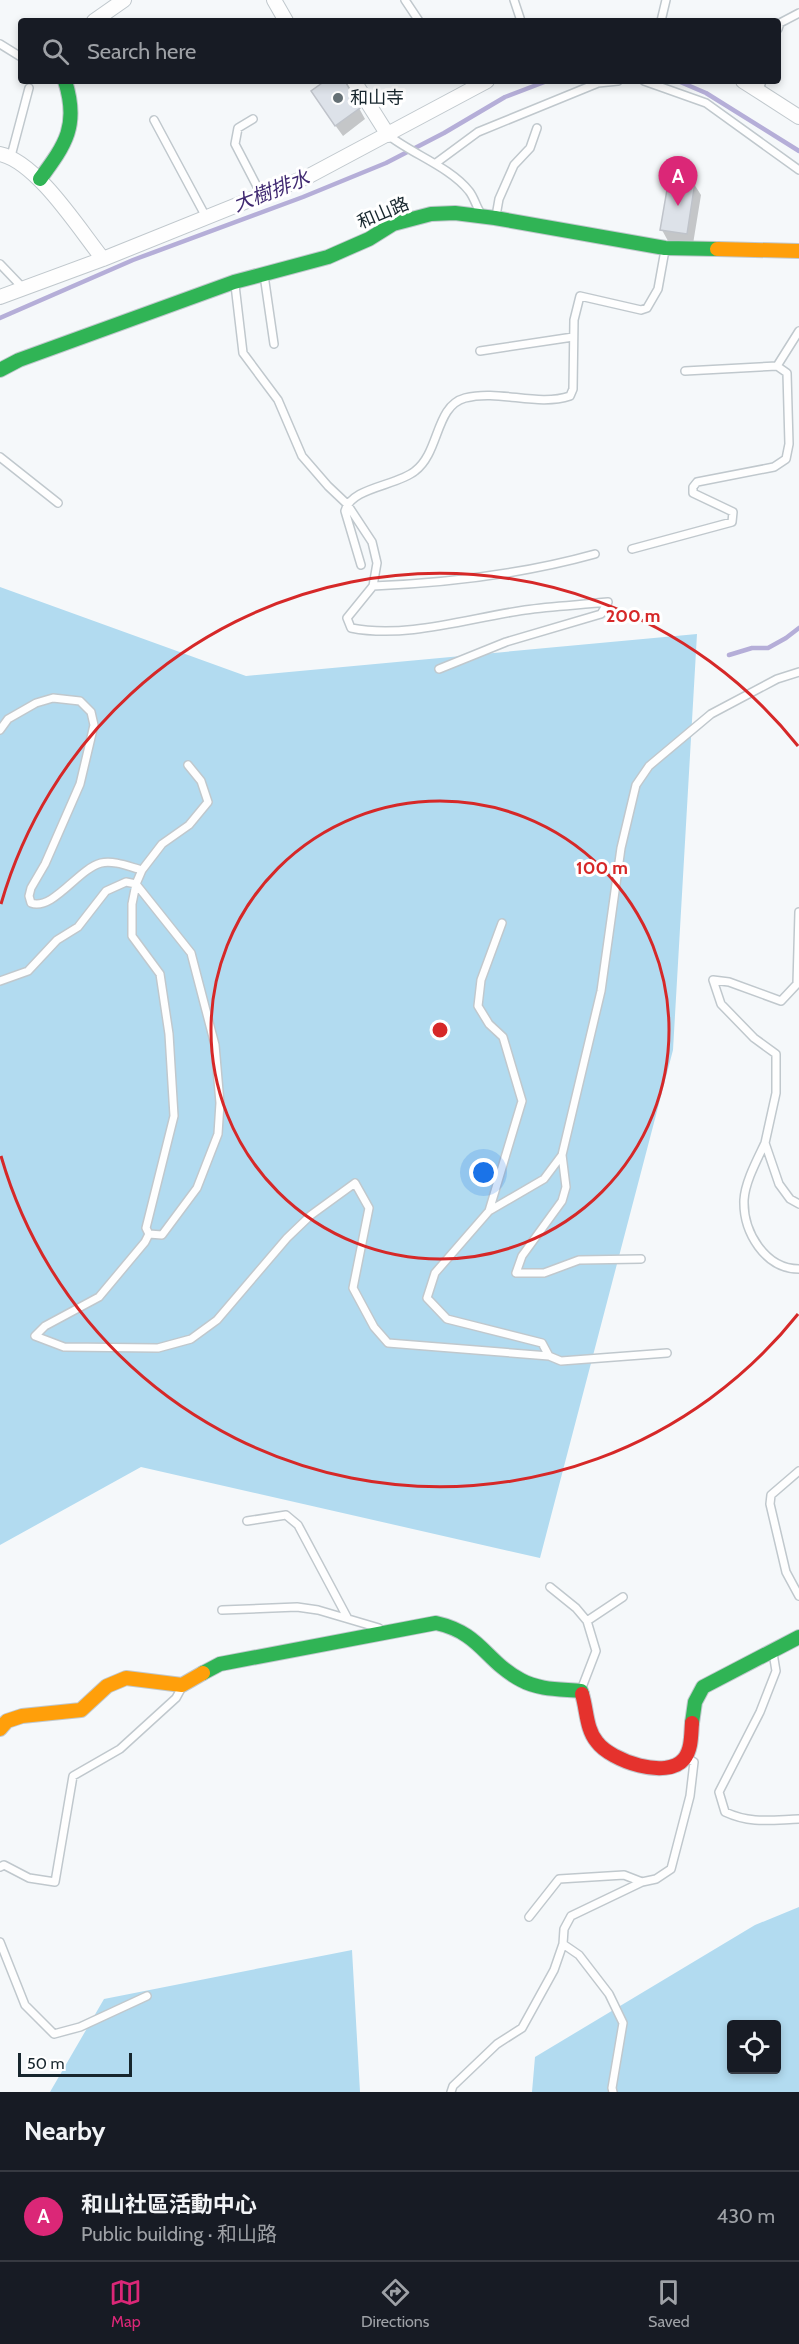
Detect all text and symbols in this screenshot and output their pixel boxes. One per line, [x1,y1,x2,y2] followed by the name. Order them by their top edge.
[18,18,781,84] search box
[39,35,72,68] icon: search
[87,38,196,65] text: Search here
[350,87,404,109] place label: 和山寺
[331,91,345,105] marker: 和山寺
[658,156,698,206] pin: A
[229,165,314,217] water label: 大樹排水
[354,192,412,234] street label: 和山路
[606,605,660,627] text: 200 m
[576,857,628,879] text: 100 m
[430,1020,450,1040] centre of rings
[469,1158,498,1187] your location
[727,2020,781,2074] map controls
[727,2020,781,2074] button: locate
[18,2050,132,2078] scale bar
[27,2054,64,2073] text: 50 m
[24,2115,105,2147] text: Nearby
[81,2191,257,2218] text: 和山社區活動中心
[37,2204,50,2228] text: A
[717,2204,775,2228] text: 430 m
[81,2222,277,2246] text: Public building · 和山路
[109,2276,142,2331] tab: Map
[361,2276,429,2331] tab: Directions
[648,2276,690,2331] tab: Saved

